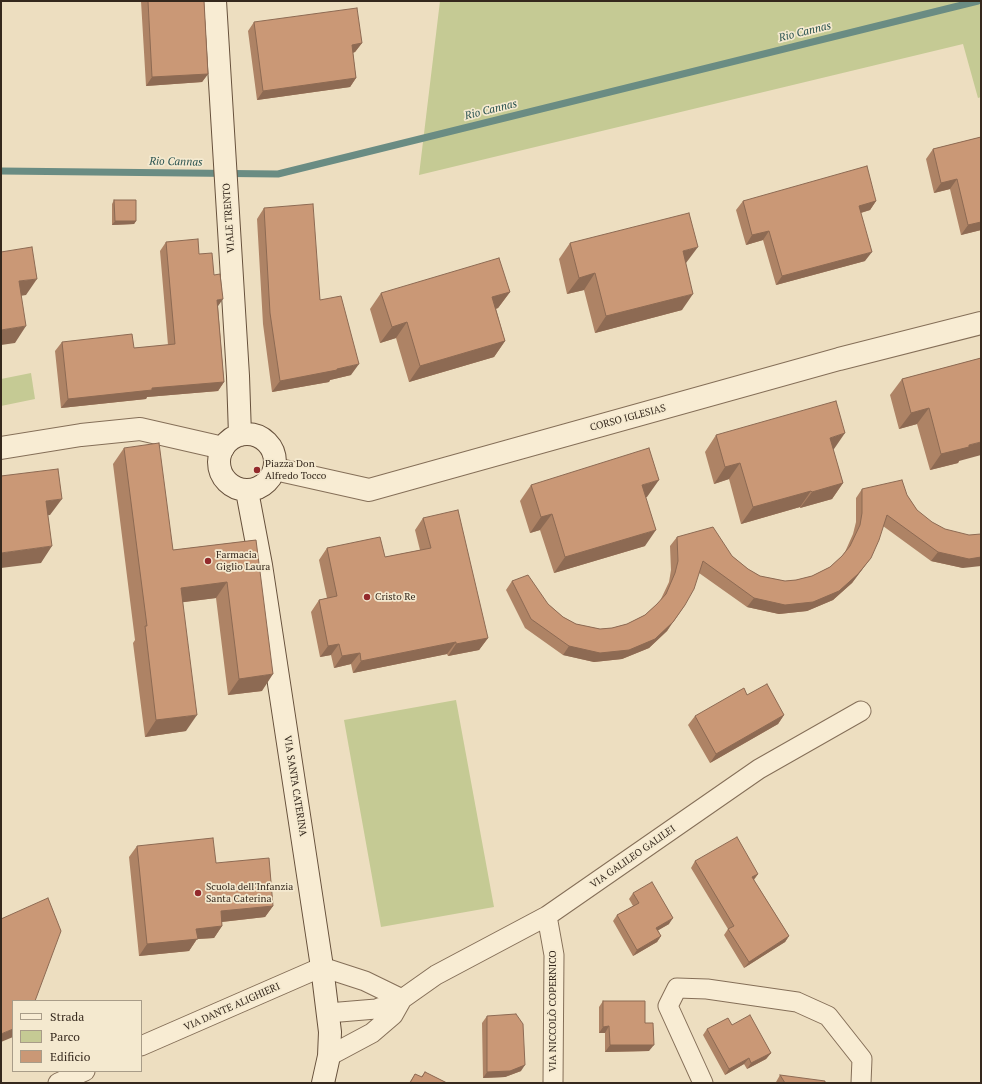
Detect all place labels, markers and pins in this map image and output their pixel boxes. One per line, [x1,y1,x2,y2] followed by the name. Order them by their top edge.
[265,458,326,482] place label: Piazza Don Alfredo Tocco
[252,465,262,475] marker: Piazza Don Alfredo Tocco
[216,549,270,572] place label: Farmacia Giglio Laura
[203,556,213,566] marker: Farmacia Giglio Laura
[375,591,415,603] place label: Cristo Re
[362,592,372,602] marker: Cristo Re
[206,881,293,904] place label: Scuola dell'Infanzia Santa Caterina
[193,888,203,898] marker: Scuola dell'Infanzia Santa Caterina

